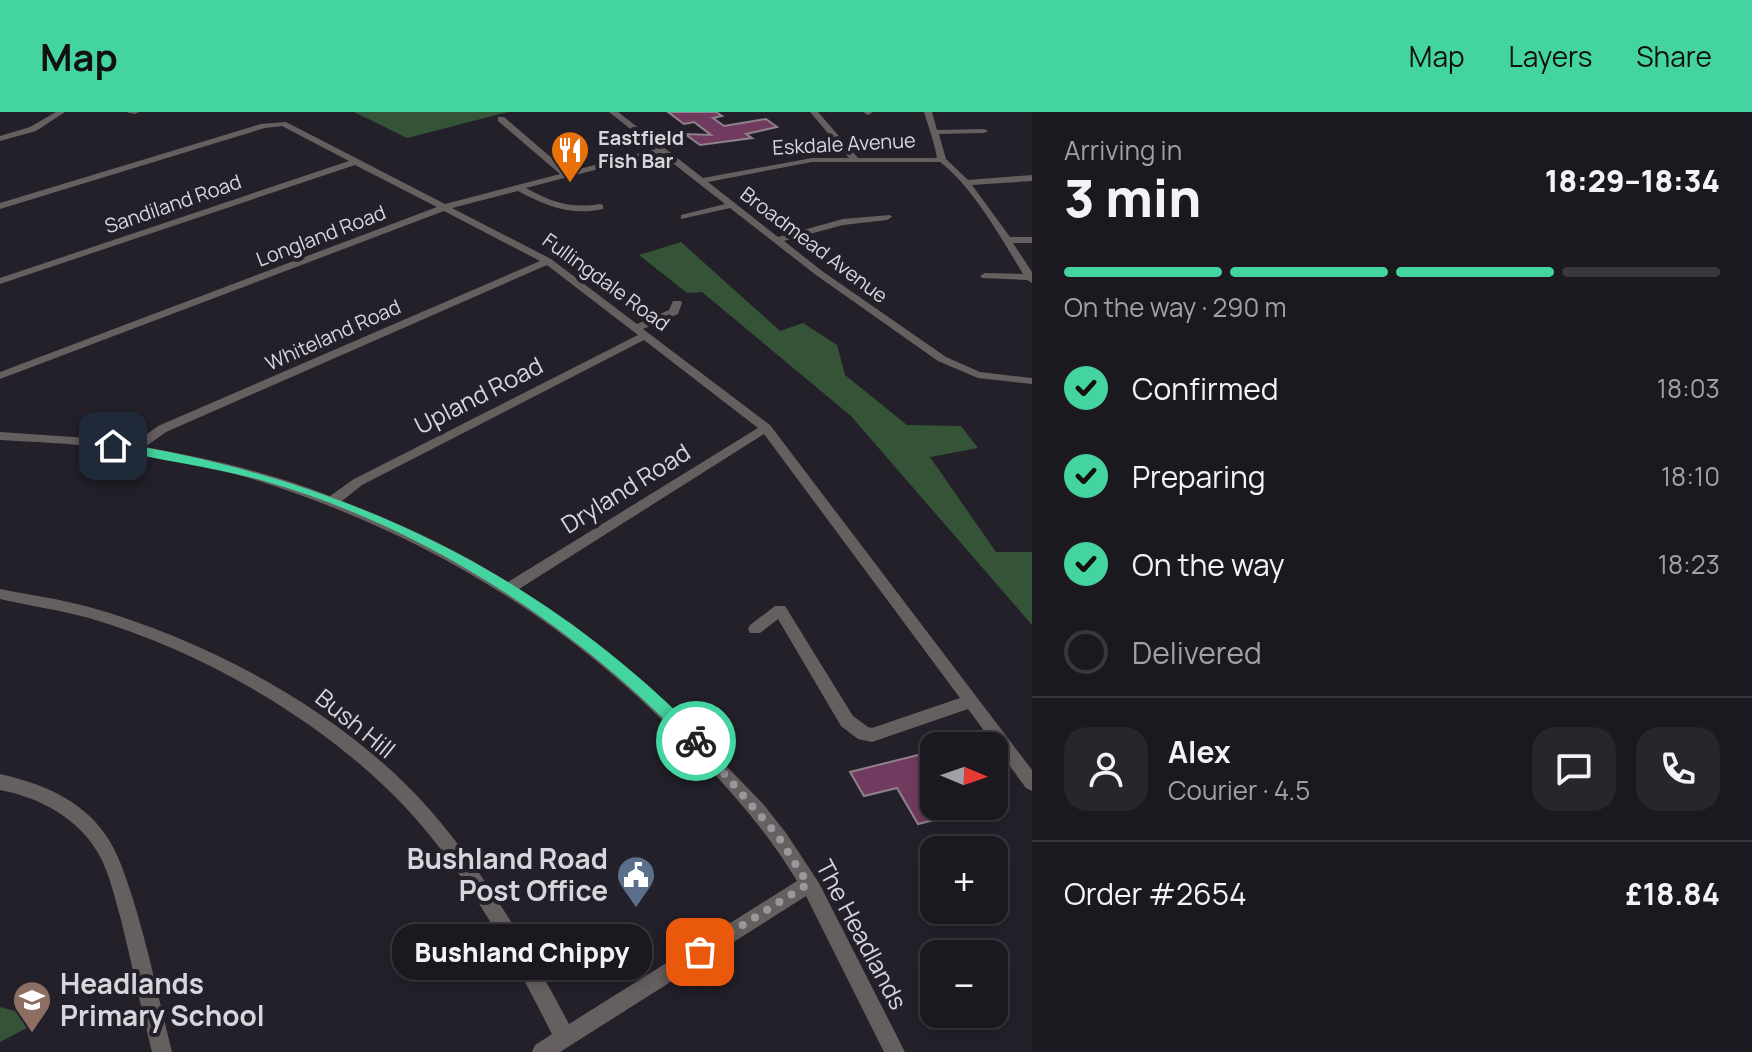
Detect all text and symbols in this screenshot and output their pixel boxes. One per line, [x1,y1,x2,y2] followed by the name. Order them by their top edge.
[40,30,118,82] text: Map
[1409,37,1465,75] text: Map
[1509,37,1592,75] text: Layers
[1636,37,1712,75] text: Share
[598,124,684,174] place label: Eastfield Fish Bar
[772,126,916,161] street label: Eskdale Avenue
[549,129,591,184] restaurant icon: Eastfield Fish Bar
[1064,132,1182,168] text: Arriving in
[1545,160,1720,201] text: 18:29–18:34
[1064,162,1201,233] text: 3 min
[101,168,245,240] street label: Sandiland Road
[735,180,893,309] street label: Broadmead Avenue
[252,198,389,273] street label: Longland Road
[538,226,675,337] street label: Fullingdale Road
[1064,289,1287,325] text: On the way · 290 m
[261,293,405,376] street label: Whiteland Road
[408,348,548,441] street label: Upland Road
[1064,366,1108,410] icon: check
[1132,368,1279,409] text: Confirmed
[1657,370,1720,406] text: 18:03
[79,412,147,480] pin
[91,424,135,468] icon: home
[554,435,696,540] street label: Dryland Road
[1064,454,1108,498] icon: check
[1132,456,1266,497] text: Preparing
[1661,458,1720,494] text: 18:10
[1064,542,1108,586] icon: check
[1132,544,1285,585] text: On the way
[1658,546,1720,582] text: 18:23
[1132,632,1262,673] text: Delivered
[309,680,403,765] street label: Bush Hill
[656,701,736,781] courier
[674,719,718,763] icon: bike
[1064,727,1148,811] button: person
[1532,727,1616,811] button: chat
[1636,727,1720,811] button: phone
[1168,731,1231,772] text: Alex
[920,732,1008,820] north arrow
[920,732,1008,1028] map controls
[1168,772,1310,808] text: Courier · 4.5
[920,836,1008,924] button: +
[407,839,608,909] place label: Bushland Road Post Office
[615,854,657,909] public building icon: Bushland Road Post Office
[809,854,916,1015] street label: The Headlands
[1064,873,1247,914] text: Order #2654
[1626,873,1720,914] text: £18.84
[666,918,734,986] pin
[392,924,652,980] callout: Bushland Chippy
[678,930,722,974] icon: bag
[415,934,629,970] text: Bushland Chippy
[920,940,1008,1028] button: −
[60,964,265,1034] place label: Headlands Primary School
[11,979,53,1034] school or university icon: Headlands Primary School

